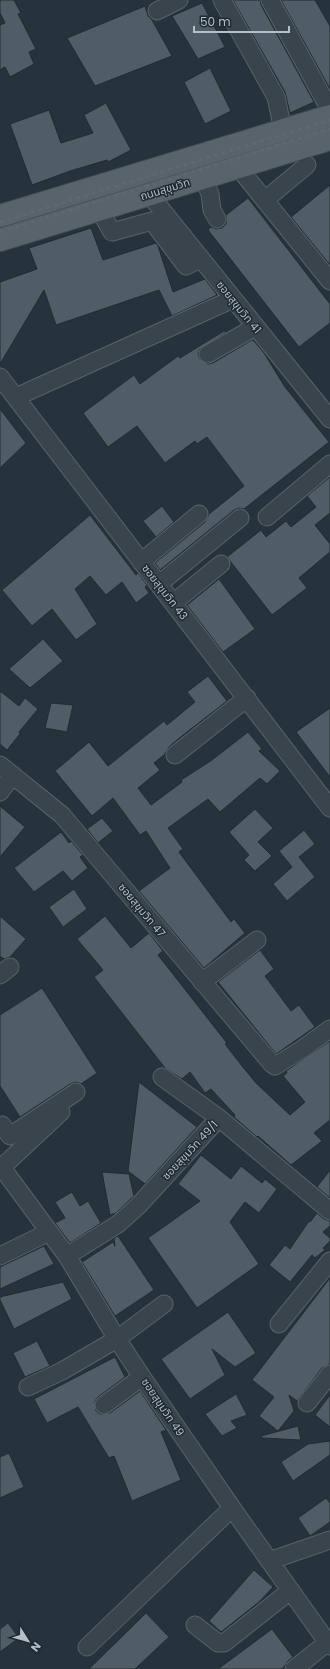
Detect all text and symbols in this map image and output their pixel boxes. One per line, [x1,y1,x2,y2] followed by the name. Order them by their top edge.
[194,8,289,34] scale bar
[200,13,231,30] text: 50 m
[138,174,192,204] street label: ถนนสุขุมวิท
[213,277,265,337] street label: ซอยสุขุมวิท 41
[138,561,192,623] street label: ซอยสุขุมวิท 43
[115,880,169,940] street label: ซอยสุขุมวิท 47
[158,1117,222,1183] street label: ซอยสุขุมวิท 49/1
[138,1375,188,1439] street label: ซอยสุขุมวิท 49
[8,1621,48,1661] north arrow
[27,1639,45,1655] text: N

